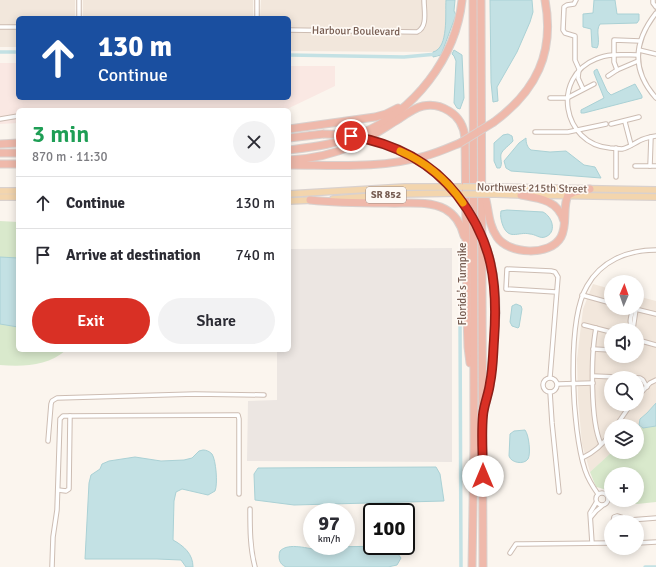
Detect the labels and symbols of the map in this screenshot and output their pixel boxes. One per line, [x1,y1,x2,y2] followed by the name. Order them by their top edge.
[312,24,400,38] street label: Harbour Boulevard
[334,119,368,153] pin
[477,181,587,195] street label: Northwest 215th Street
[366,187,406,203] road number: SR 852
[456,243,469,325] street label: Florida's Turnpike
[604,275,644,315] north arrow
[462,455,504,497] position arrow
[363,503,415,555] speed limit sign: 100

